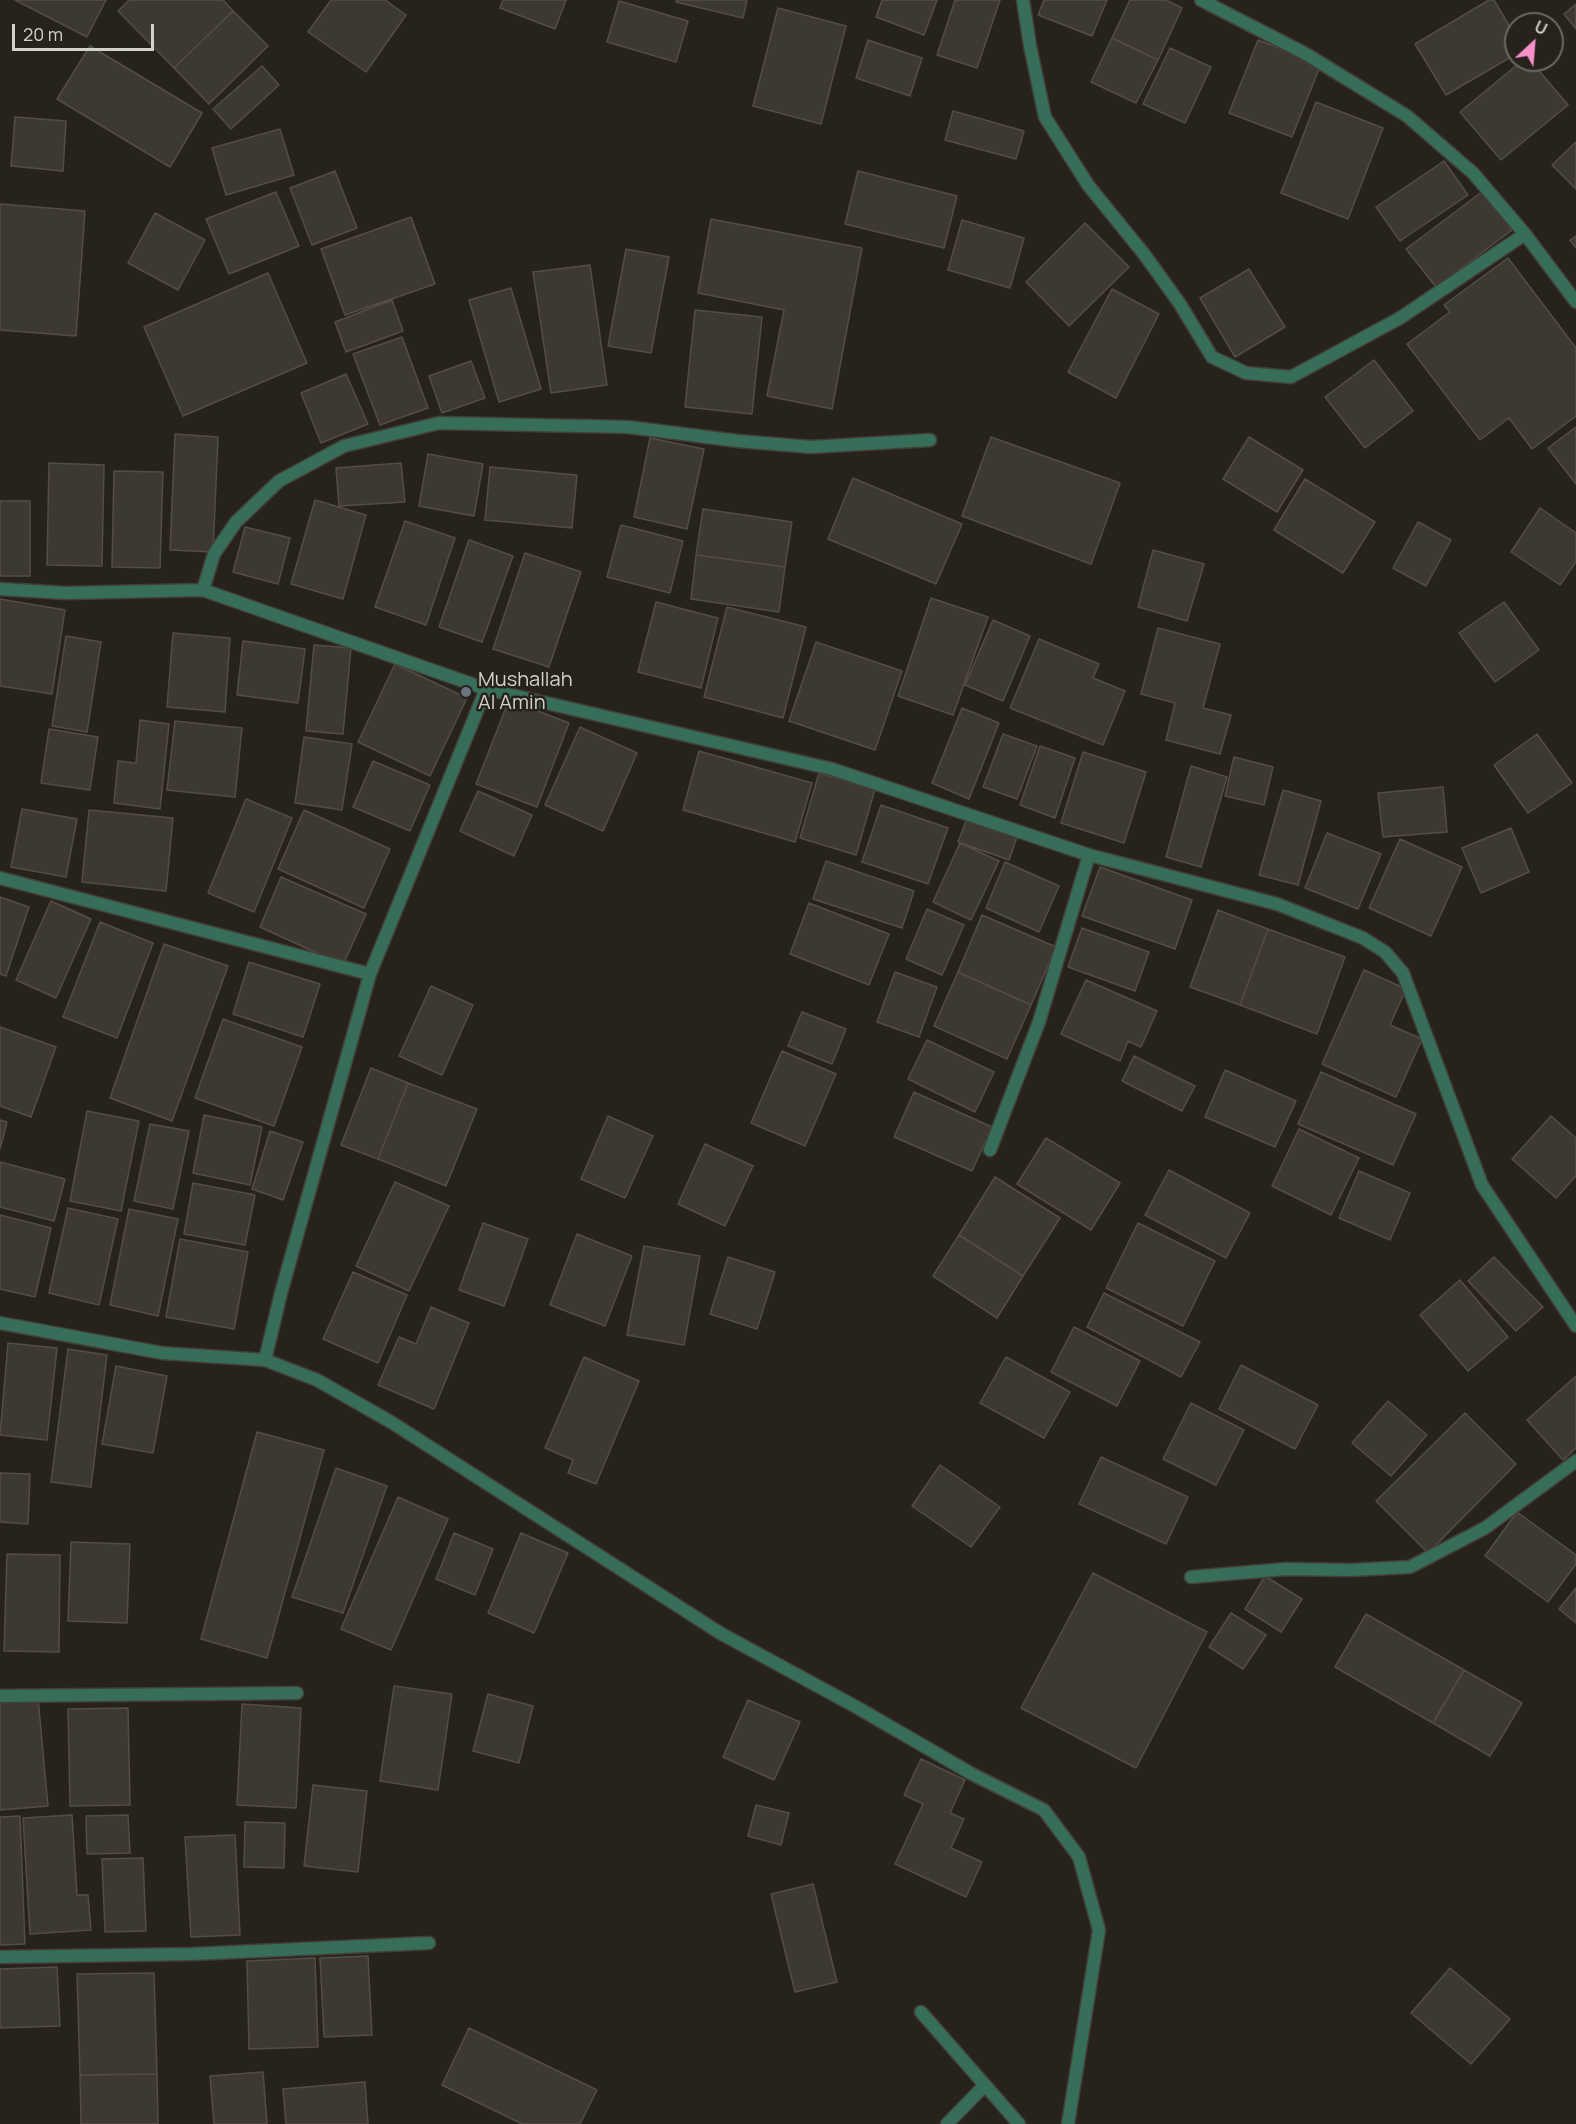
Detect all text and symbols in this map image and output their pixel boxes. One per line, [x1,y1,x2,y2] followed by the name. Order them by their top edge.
[15,12,158,50] scale bar
[1504,12,1564,72] north arrow
[1531,15,1551,40] text: U
[23,22,63,46] text: 20 m
[478,668,573,715] place label: Mushallah Al Amin
[459,685,473,699] marker: Mushallah Al Amin

